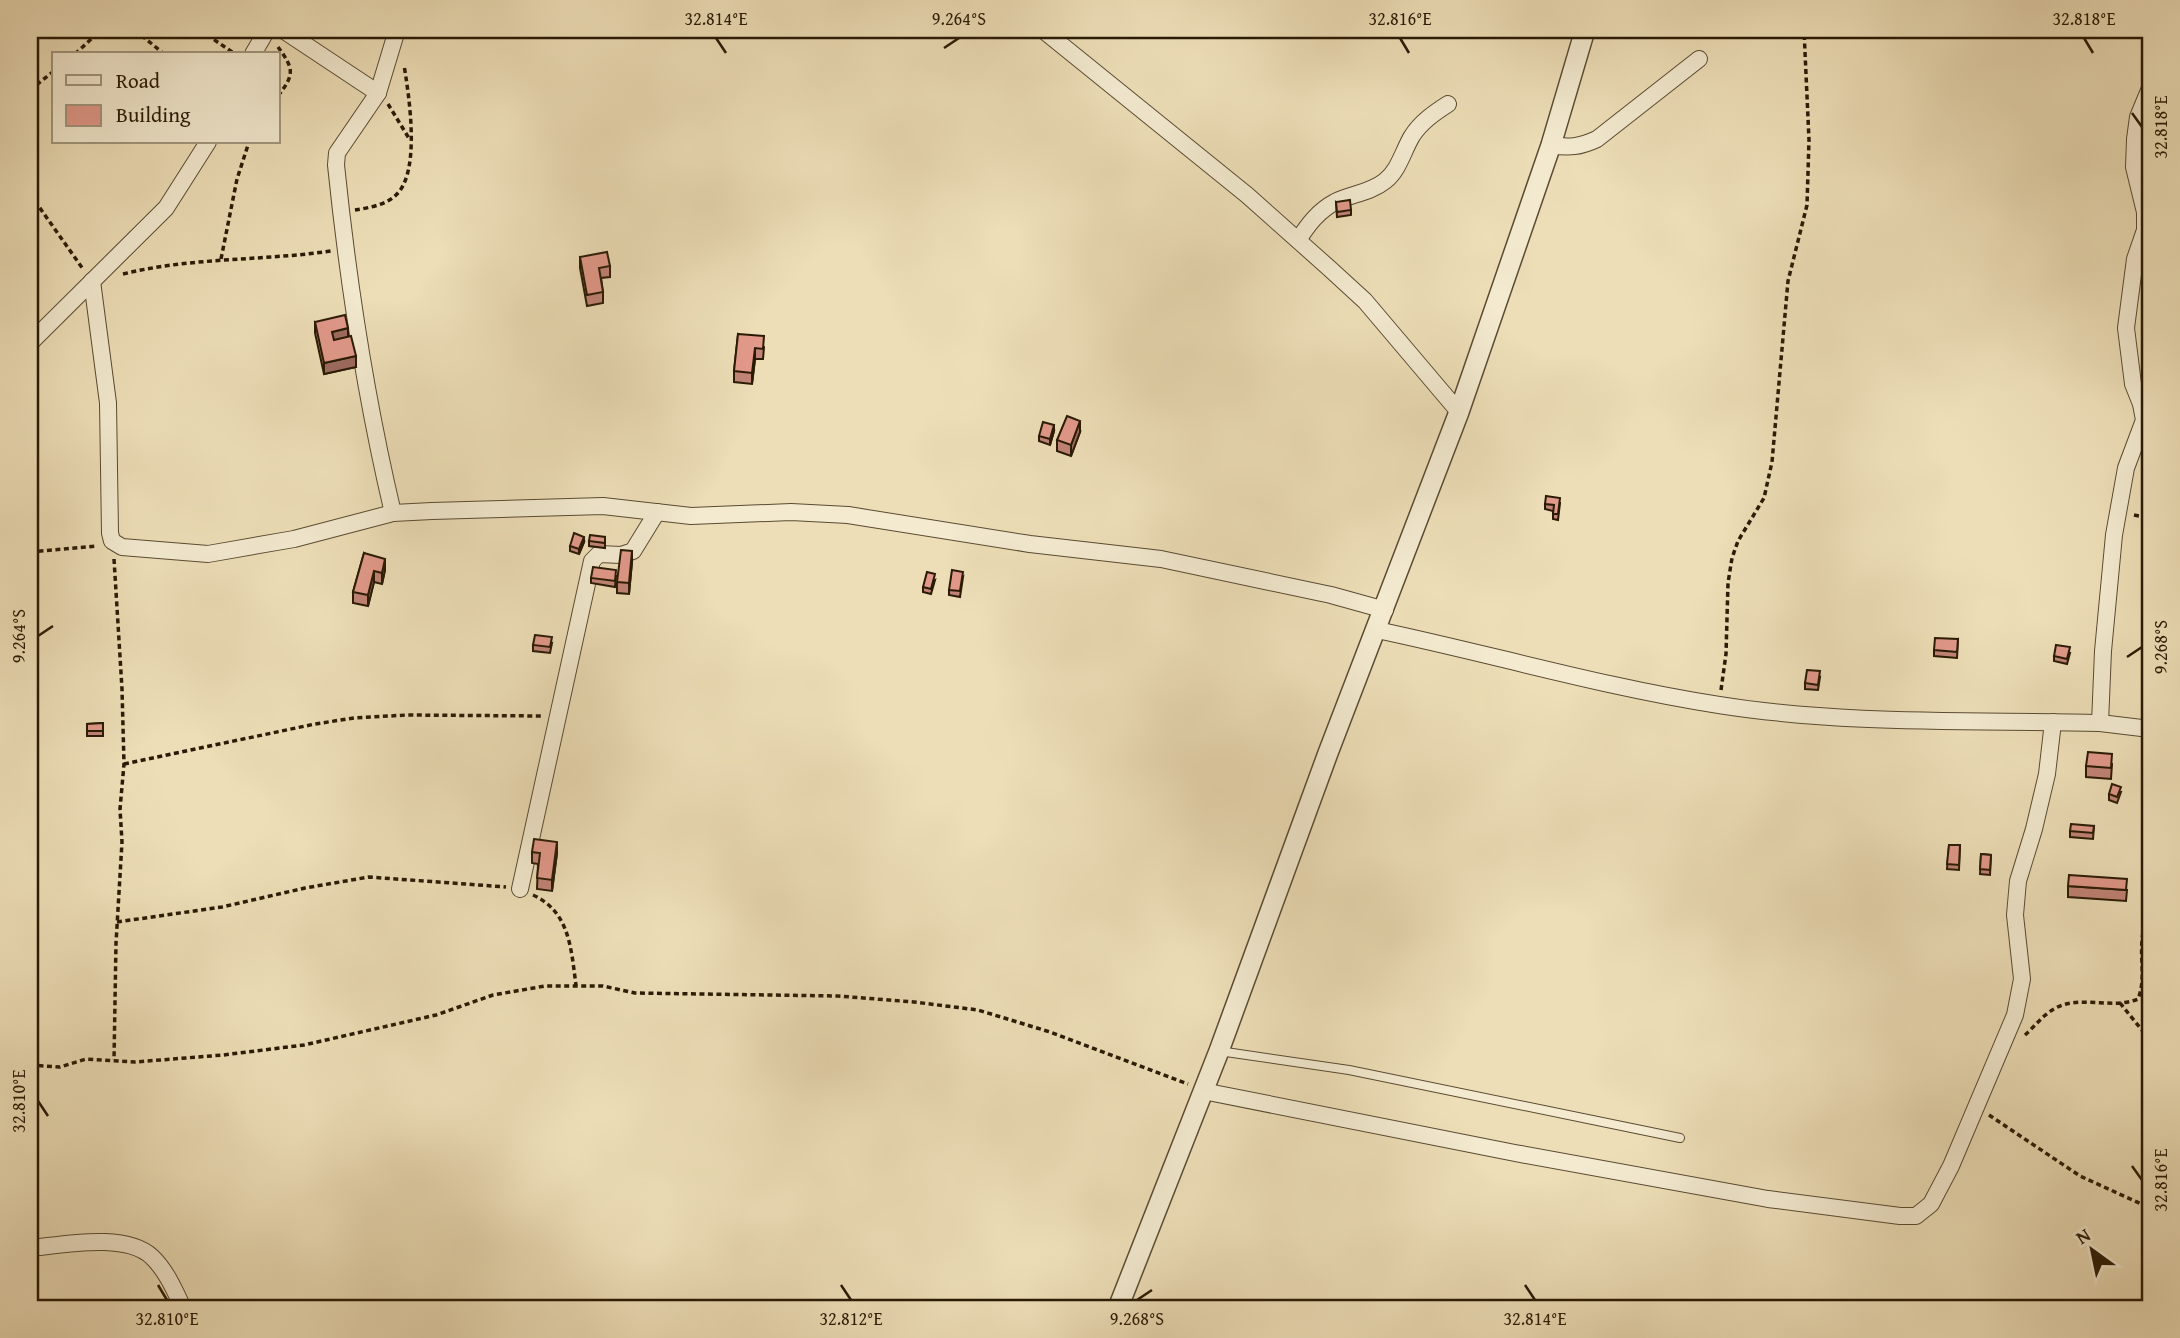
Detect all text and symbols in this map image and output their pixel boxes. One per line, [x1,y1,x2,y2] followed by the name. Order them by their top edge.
[684,5,748,32] text: 32.814°E
[932,5,986,32] text: 9.264°S
[1368,5,1432,32] text: 32.816°E
[2052,5,2116,32] text: 32.818°E
[52,52,280,144] legend
[116,65,161,96] text: Road
[2147,95,2174,159] text: 32.818°E
[116,99,191,130] text: Building
[5,609,32,663] text: 9.264°S
[2147,620,2174,674] text: 9.268°S
[5,1069,32,1133] text: 32.810°E
[2147,1148,2174,1212] text: 32.816°E
[2058,1216,2128,1286] north arrow
[2070,1220,2096,1251] text: N
[135,1305,199,1332] text: 32.810°E
[819,1305,883,1332] text: 32.812°E
[1110,1305,1164,1332] text: 9.268°S
[1503,1305,1567,1332] text: 32.814°E

